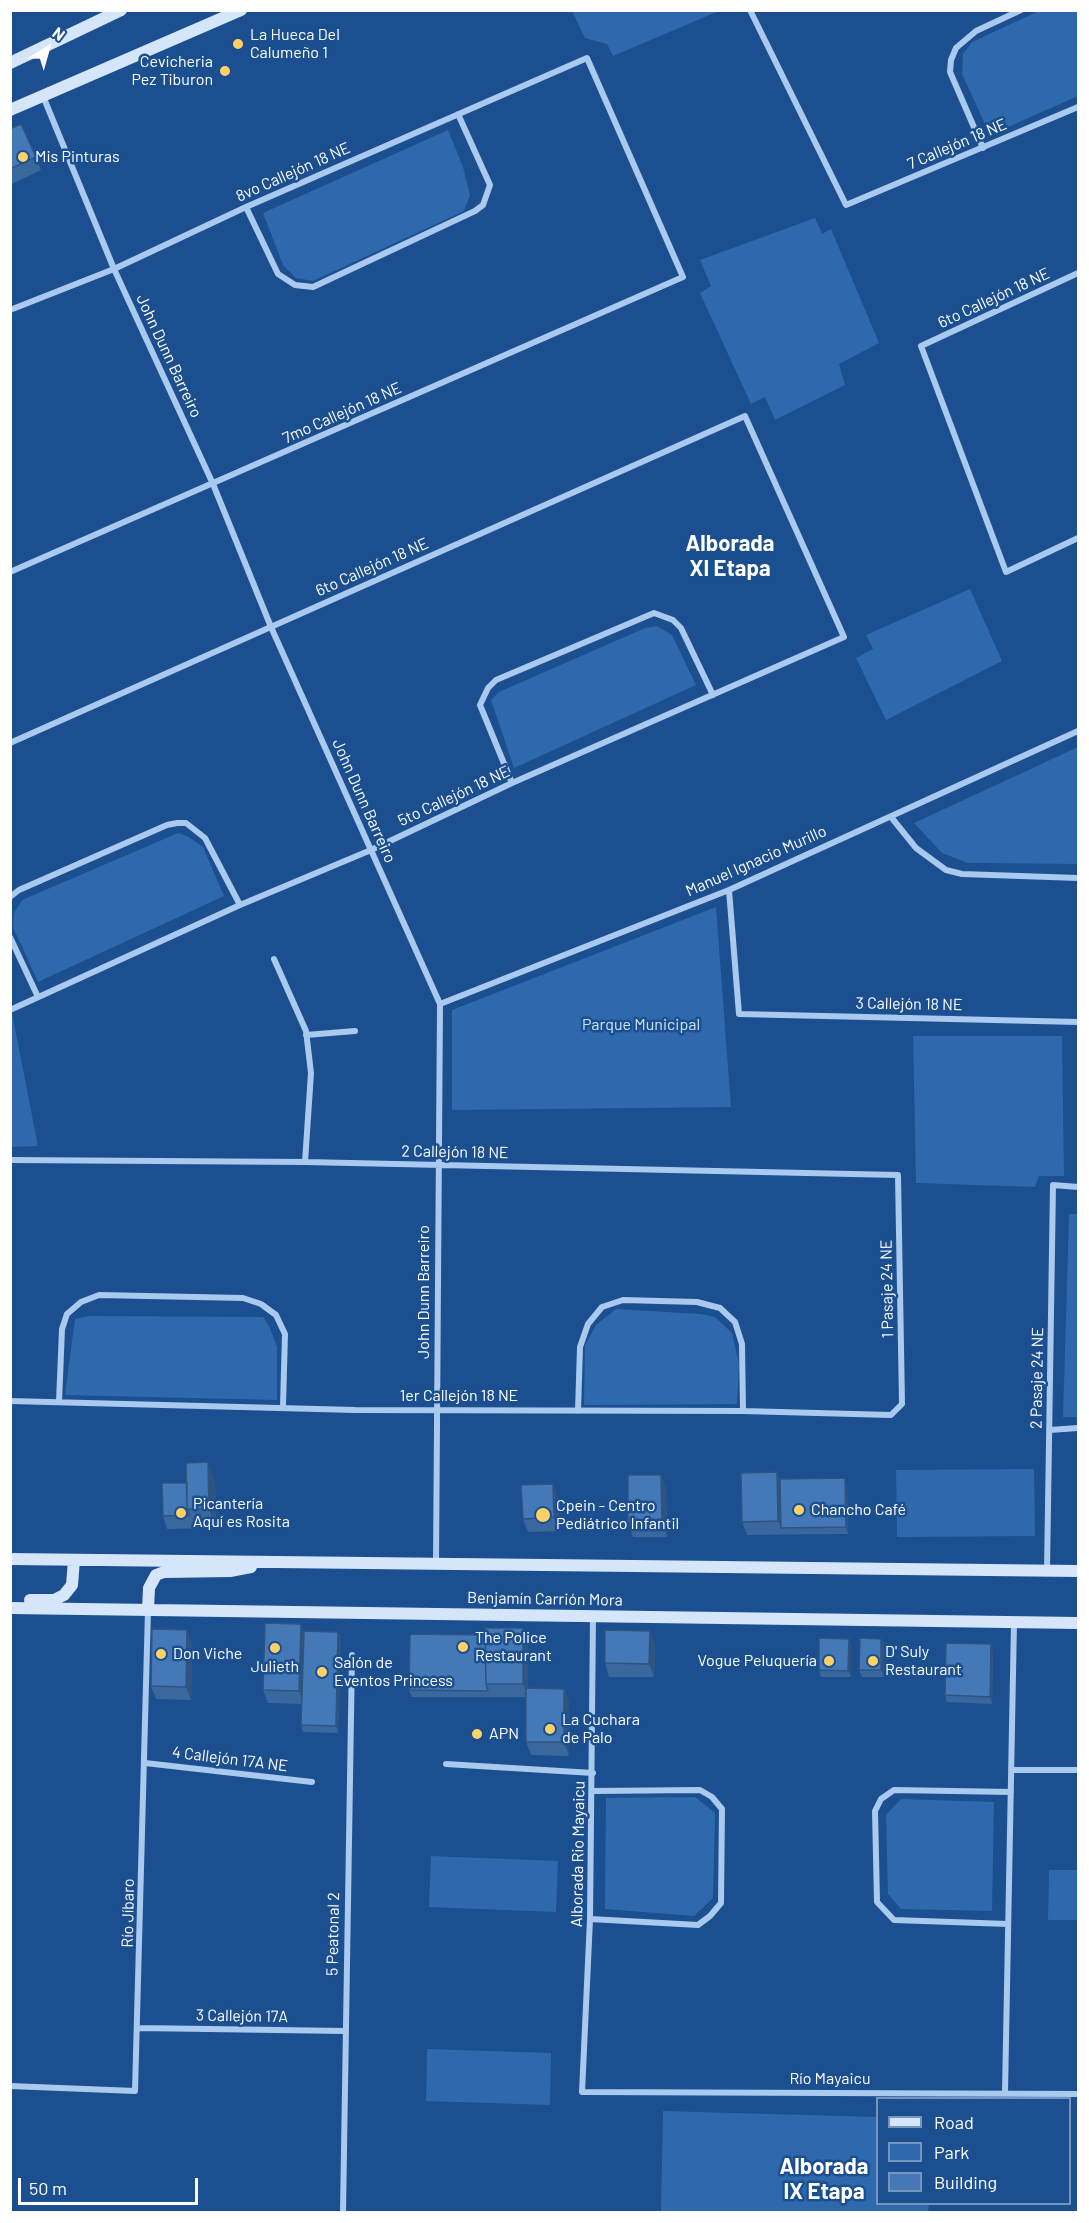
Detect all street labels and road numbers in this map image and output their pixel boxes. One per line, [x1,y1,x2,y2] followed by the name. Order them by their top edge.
[904,114,1010,174] street label: 7 Callejón 18 NE
[233,138,353,206] street label: 8vo Callejón 18 NE
[935,264,1053,332] street label: 6to Callejón 18 NE
[132,291,206,421] street label: John Dunn Barreiro
[280,378,404,448] street label: 7mo Callejón 18 NE
[313,534,431,600] street label: 6to Callejón 18 NE
[328,736,400,866] street label: John Dunn Barreiro
[395,762,513,830] street label: 5to Callejón 18 NE
[683,821,829,901] street label: Manuel Ignacio Murillo
[855,993,963,1015] street label: 3 Callejón 18 NE
[401,1141,509,1163] street label: 2 Callejón 18 NE
[414,1225,434,1359] street label: John Dunn Barreiro
[877,1239,897,1339] street label: 1 Pasaje 24 NE
[1027,1327,1047,1429] street label: 2 Pasaje 24 NE
[400,1386,518,1406] street label: 1er Callejón 18 NE
[467,1588,623,1610] street label: Benjamín Carrión Mora
[171,1742,289,1776] street label: 4 Callejón 17A NE
[567,1781,589,1927] street label: Alborada Rio Mayaicu
[118,1878,138,1948] street label: Río Jíbaro
[323,1892,343,1976] street label: 5 Peatonal 2
[196,2006,288,2026] street label: 3 Callejón 17A
[790,2069,870,2089] street label: Río Mayaicu

